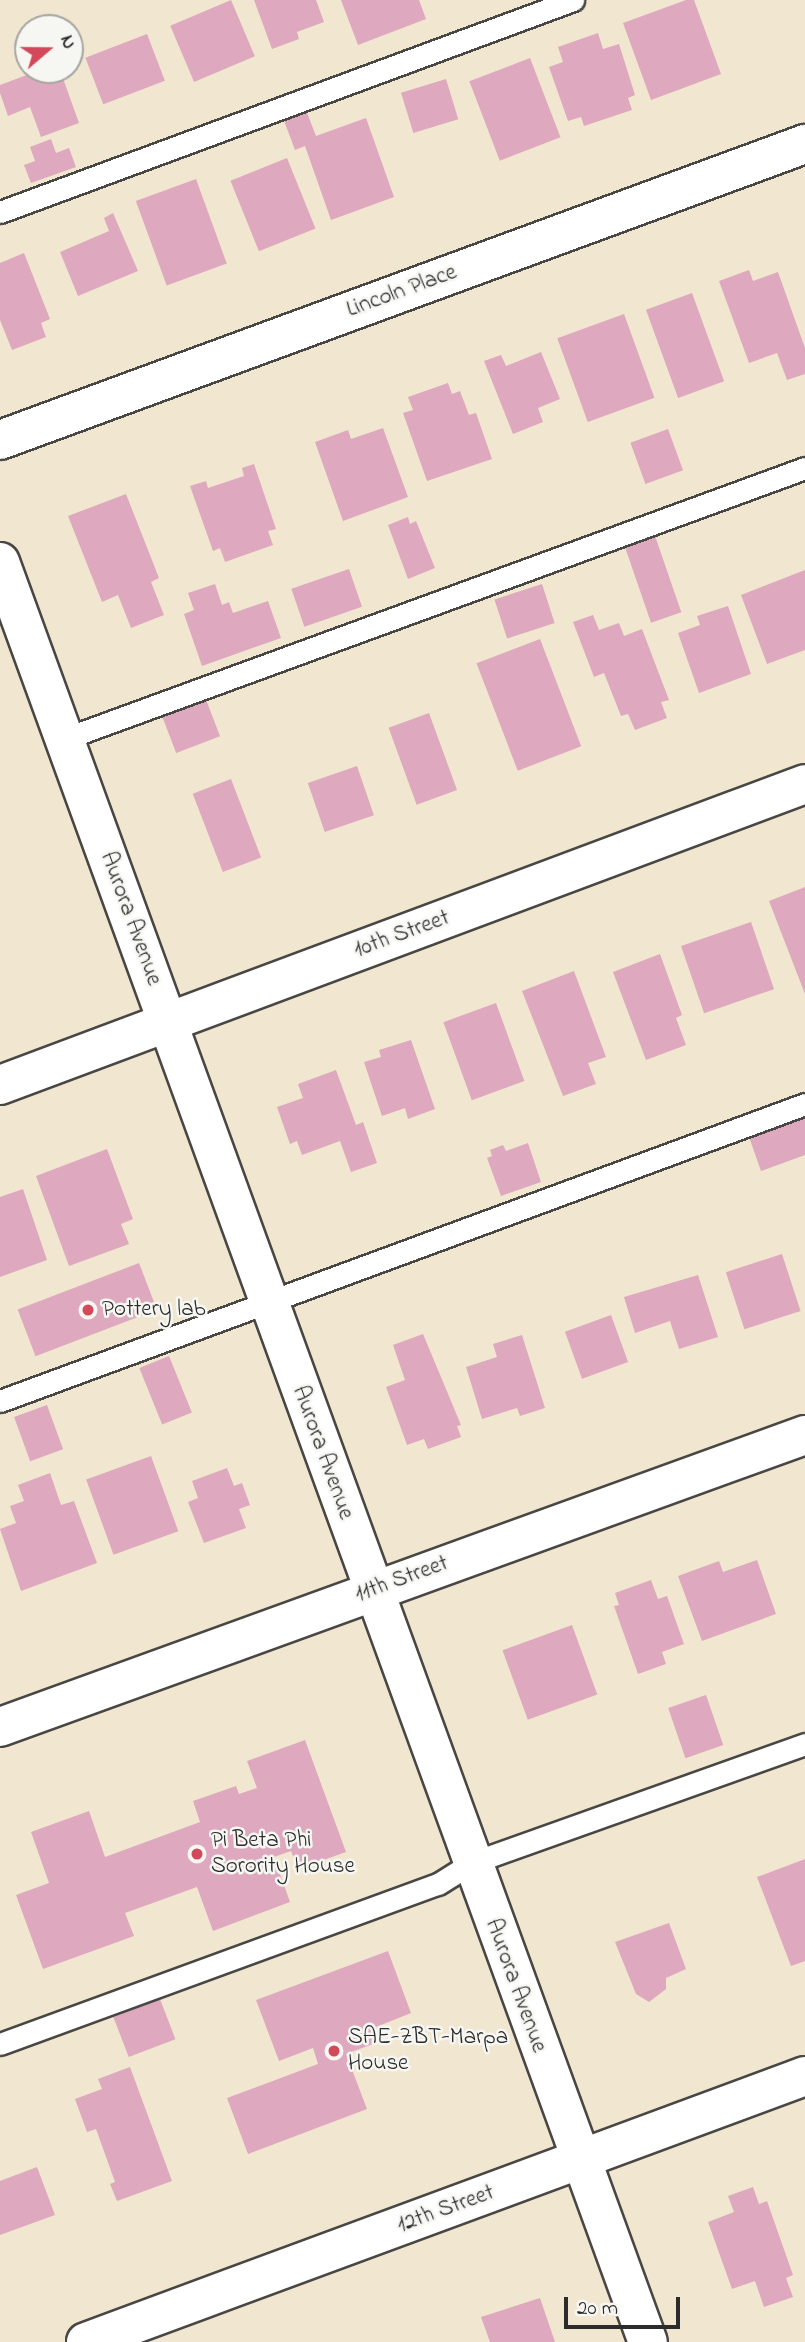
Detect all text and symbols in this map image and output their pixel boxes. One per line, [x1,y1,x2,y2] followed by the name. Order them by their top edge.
[14,14,84,84] north arrow
[52,32,82,53] text: N
[343,259,461,325] street label: Lincoln Place
[93,848,167,990] street label: Aurora Avenue
[350,905,454,965] street label: 10th Street
[102,1296,206,1324] place label: Pottery lab
[80,1302,96,1318] marker: Pottery lab
[285,1382,359,1524] street label: Aurora Avenue
[352,1550,452,1610] street label: 11th Street
[211,1827,355,1881] place label: Pi Beta Phi Sorority House
[189,1846,205,1862] marker: Pi Beta Phi Sorority House
[478,1915,552,2057] street label: Aurora Avenue
[348,2024,508,2078] place label: SAE-ZBT-Marpa House
[326,2043,342,2059] marker: SAE-ZBT-Marpa House
[394,2180,498,2240] street label: 12th Street
[567,2282,682,2326] scale bar
[577,2294,618,2324] text: 20 m

